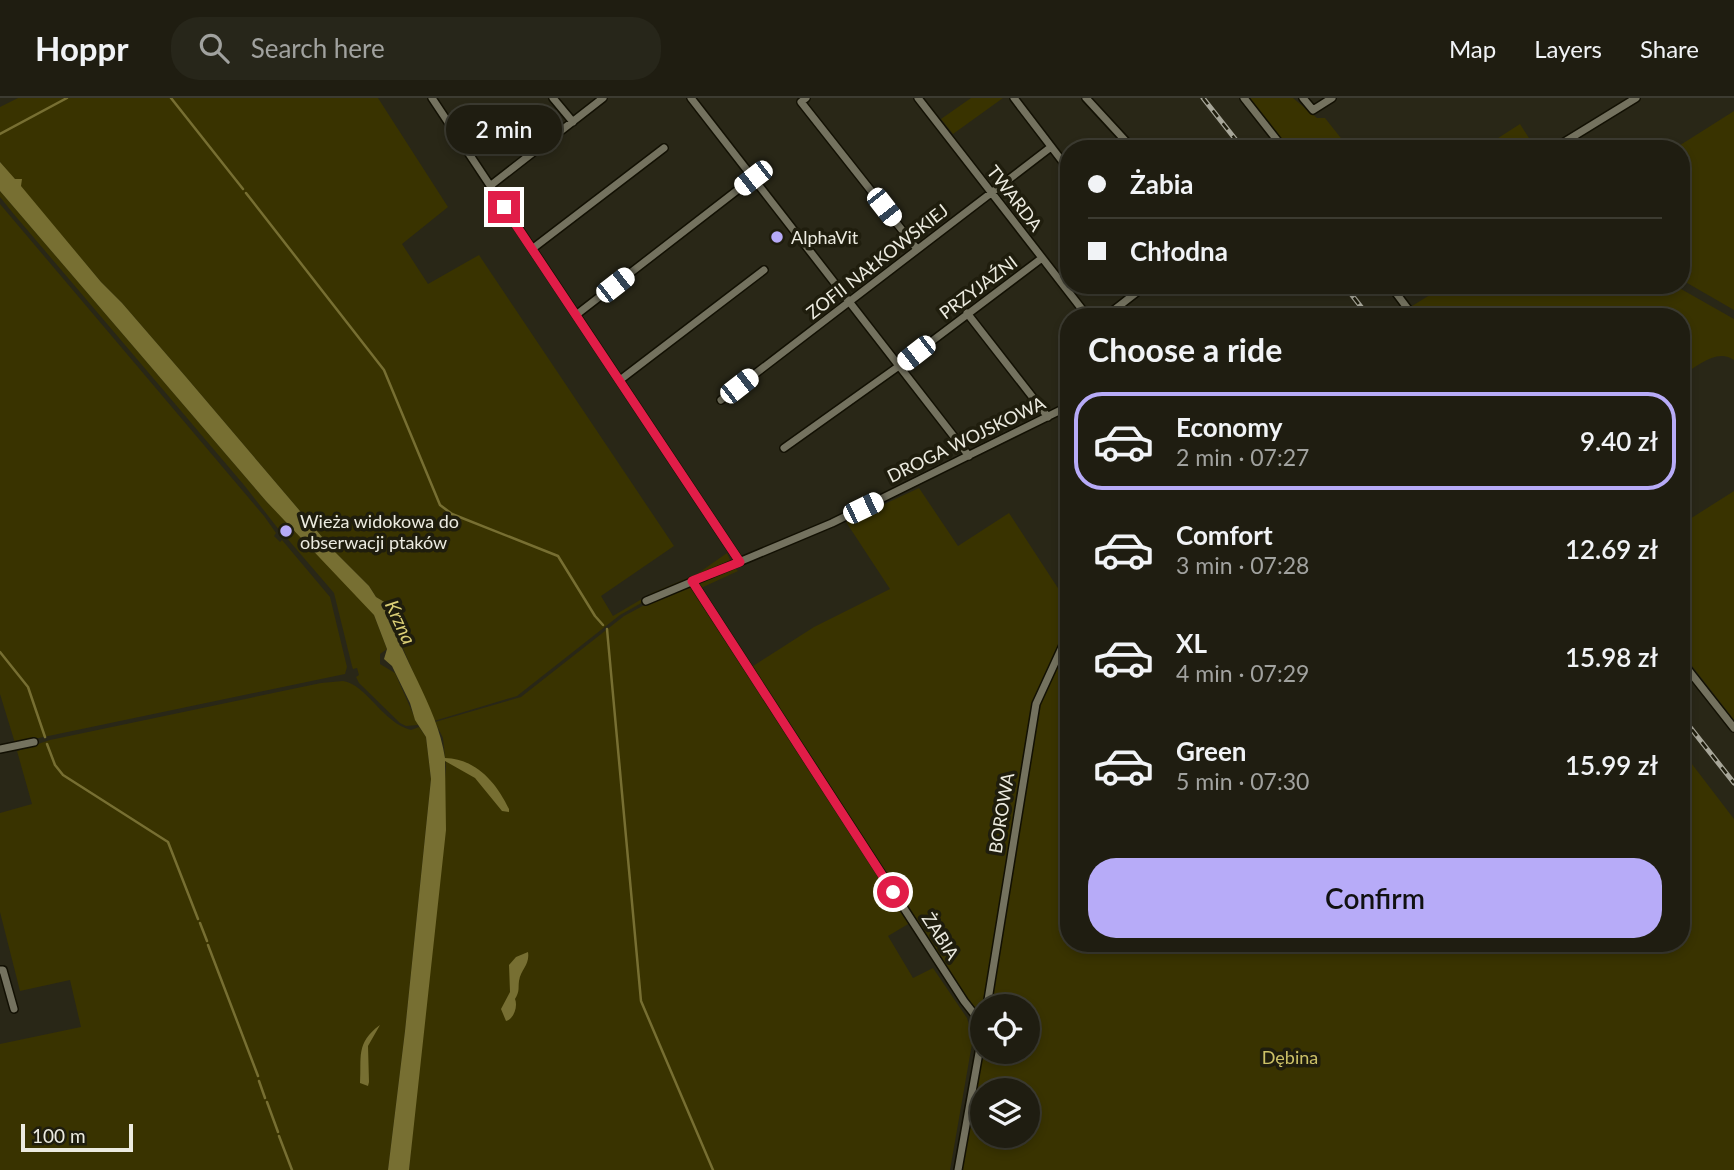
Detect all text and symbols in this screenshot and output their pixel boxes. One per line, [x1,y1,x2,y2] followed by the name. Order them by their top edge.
[171,17,661,80] search box
[35,28,129,68] text: Hoppr
[195,29,233,67] icon: search
[251,32,385,64] text: Search here
[1449,34,1496,63] text: Map
[1534,34,1602,63] text: Layers
[1640,34,1699,63] text: Share
[446,105,562,154] callout: 2 min
[476,115,532,143] text: 2 min
[730,157,777,199] car
[982,161,1048,236] street label: TWARDA
[1130,168,1193,200] text: Żabia
[863,184,906,230] car
[488,191,520,223] route end
[802,199,952,323] street label: ZOFII NAŁKOWSKIEJ
[791,226,859,248] place label: AlphaVit
[769,229,785,245] marker: AlphaVit
[1130,235,1228,267] text: Chłodna
[935,251,1021,323] street label: PRZYJAŹNI
[592,264,639,306] car
[1088,330,1282,369] text: Choose a ride
[893,332,940,374] car
[716,365,763,407] car
[883,391,1049,487] street label: DROGA WOJSKOWA
[1092,410,1155,473] icon: car
[1176,411,1282,443] text: Economy
[1580,425,1658,457] text: 9.40 zł
[1176,443,1309,471] text: 2 min · 07:27
[840,489,887,527] car
[300,510,459,553] place label: Wieża widokowa do obserwacji ptaków
[1092,518,1155,581] icon: car
[1176,519,1273,551] text: Comfort
[278,523,294,539] marker: Wieża widokowa do obserwacji ptaków
[1565,533,1658,565] text: 12.69 zł
[1176,551,1309,579] text: 3 min · 07:28
[381,596,421,648] water label: Krzna
[1092,626,1155,689] icon: car
[1176,627,1207,659] text: XL
[1565,641,1658,673] text: 15.98 zł
[1176,659,1309,687] text: 4 min · 07:29
[1092,734,1155,797] icon: car
[1176,735,1246,767] text: Green
[1565,749,1658,781] text: 15.99 zł
[1176,767,1309,795] text: 5 min · 07:30
[984,770,1018,855] street label: BOROWA
[1088,858,1662,938] button: Confirm
[877,876,909,908] route start
[918,908,965,964] street label: ŻABIA
[970,994,1040,1148] map controls
[970,994,1040,1064] button: locate
[1262,1046,1318,1068] park label: Dębina
[970,1078,1040,1148] button: layers
[21,1121,133,1153] scale bar
[32,1124,86,1147] text: 100 m

